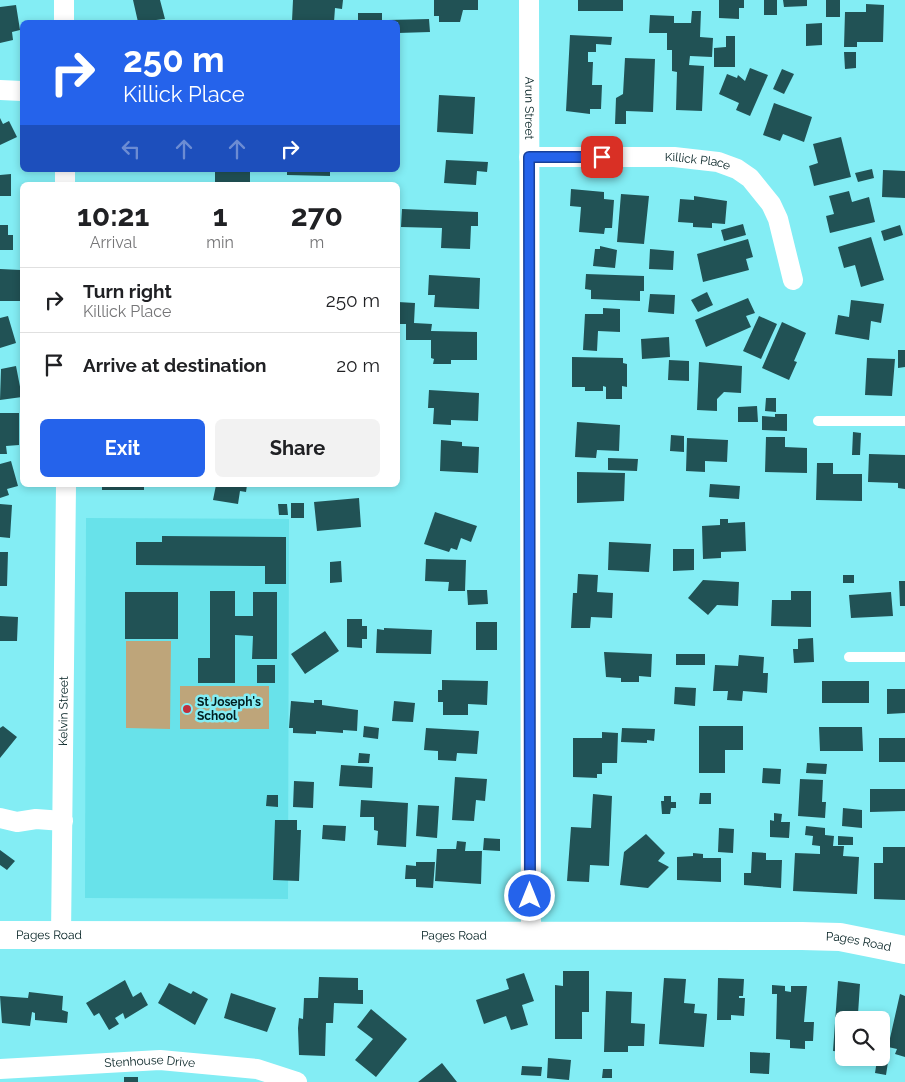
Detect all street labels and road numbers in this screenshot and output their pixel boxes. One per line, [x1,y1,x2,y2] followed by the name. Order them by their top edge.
[522,77,536,139] street label: Arun Street
[665,150,733,173] street label: Killick Place
[56,676,71,746] street label: Kelvin Street
[16,928,82,942] street label: Pages Road
[421,929,487,943] street label: Pages Road
[826,930,892,954] street label: Pages Road
[104,1053,196,1070] street label: Stenhouse Drive

